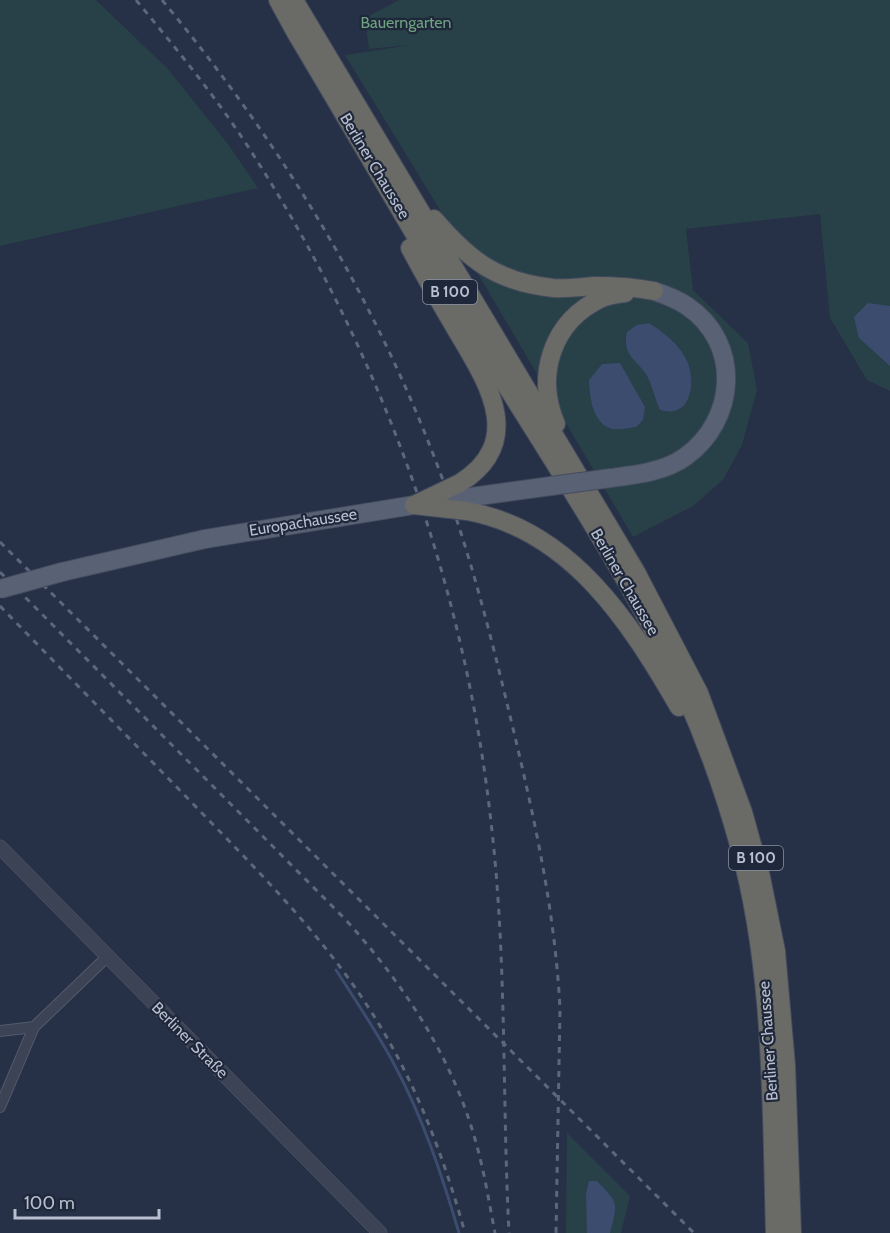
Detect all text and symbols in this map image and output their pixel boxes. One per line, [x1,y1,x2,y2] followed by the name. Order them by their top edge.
[361,13,452,32] park label: Bauerngarten
[336,110,414,222] street label: Berliner Chaussee
[423,280,477,304] road number: B 100
[248,504,358,540] street label: Europachaussee
[587,525,663,639] street label: Berliner Chaussee
[729,846,783,870] road number: B 100
[754,980,782,1102] street label: Berliner Chaussee
[148,998,232,1082] street label: Berliner Straße
[15,1182,159,1220] scale bar
[24,1192,75,1214] text: 100 m

